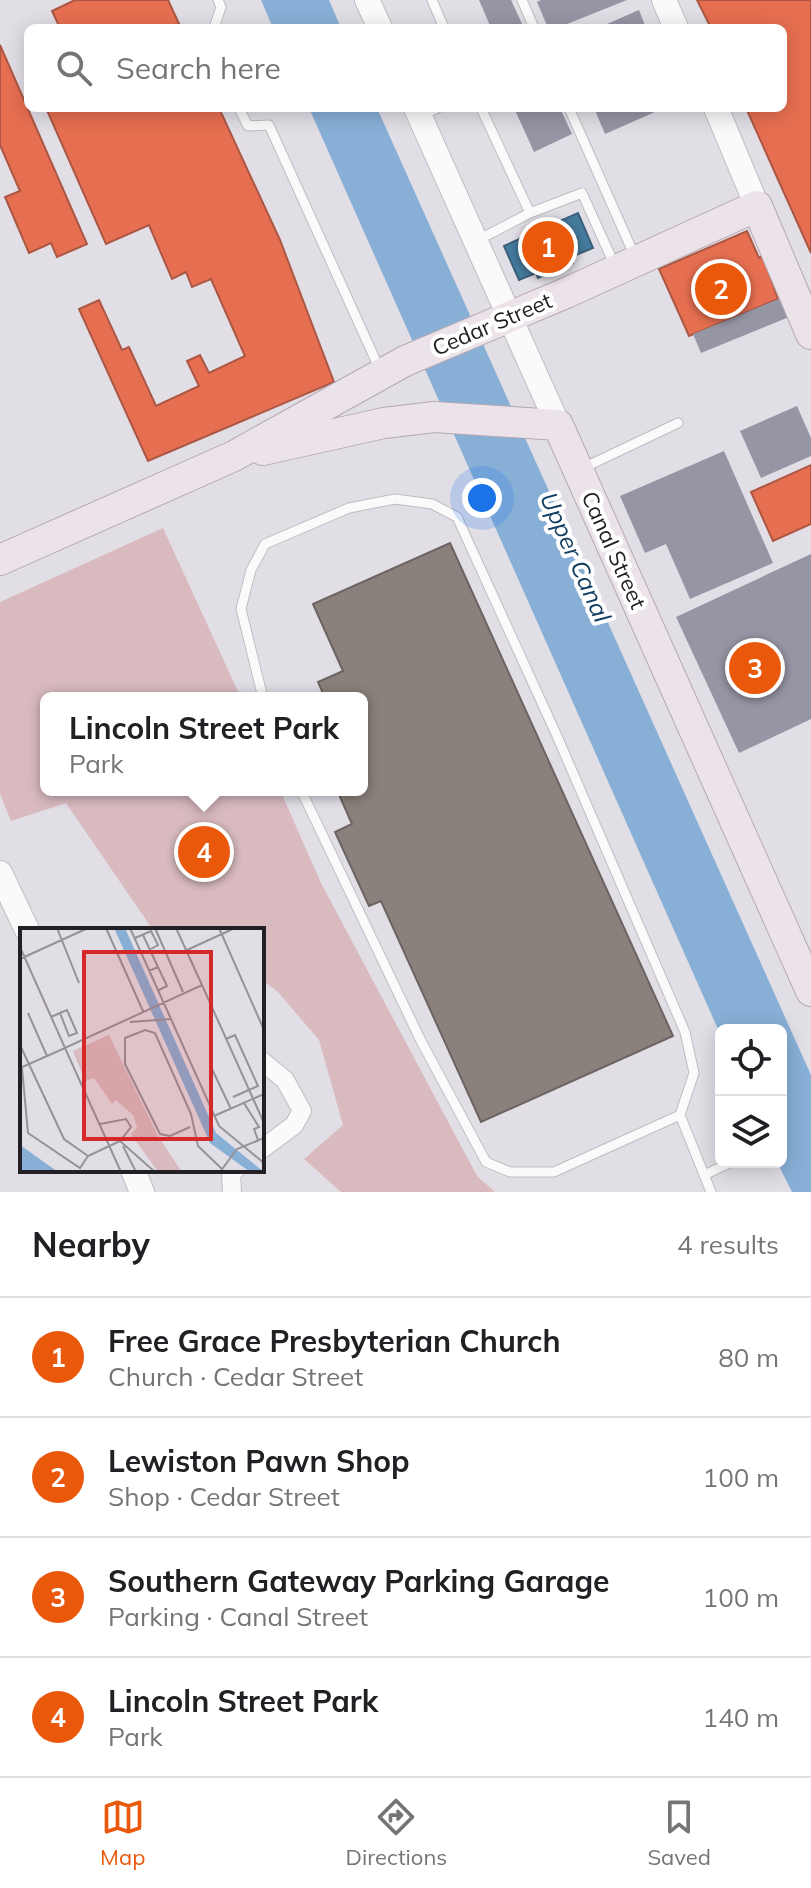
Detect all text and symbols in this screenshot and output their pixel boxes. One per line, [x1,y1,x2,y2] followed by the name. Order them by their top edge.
[24,24,787,112] search box
[52,46,96,90] icon: search
[116,49,281,87] text: Search here
[522,217,574,277] pin: 1
[695,259,747,319] pin: 2
[428,286,556,362] street label: Cedar Street
[462,478,502,518] your location
[534,487,618,627] water label: Upper Canal
[576,487,652,613] street label: Canal Street
[729,638,781,698] pin: 3
[40,692,368,796] popup
[69,709,339,747] text: Lincoln Street Park
[69,747,124,780] text: Park
[178,822,230,882] pin: 4
[20,928,264,1172] inset map
[715,1024,787,1168] map controls
[715,1024,787,1096] button: locate
[715,1096,787,1168] button: layers
[32,1223,150,1266] text: Nearby
[677,1228,779,1261] text: 4 results
[108,1322,561,1360] text: Free Grace Presbyterian Church
[50,1341,66,1374] text: 1
[718,1341,779,1374] text: 80 m
[108,1360,363,1393] text: Church · Cedar Street
[108,1442,410,1480] text: Lewiston Pawn Shop
[50,1461,66,1494] text: 2
[703,1461,779,1494] text: 100 m
[108,1480,340,1513] text: Shop · Cedar Street
[108,1562,610,1600] text: Southern Gateway Parking Garage
[50,1581,66,1614] text: 3
[703,1581,779,1614] text: 100 m
[108,1600,368,1633] text: Parking · Canal Street
[108,1682,378,1720] text: Lincoln Street Park
[50,1701,66,1734] text: 4
[703,1701,779,1734] text: 140 m
[108,1720,163,1753] text: Park
[100,1795,145,1871] tab: Map
[346,1795,447,1871] tab: Directions
[647,1795,711,1871] tab: Saved

